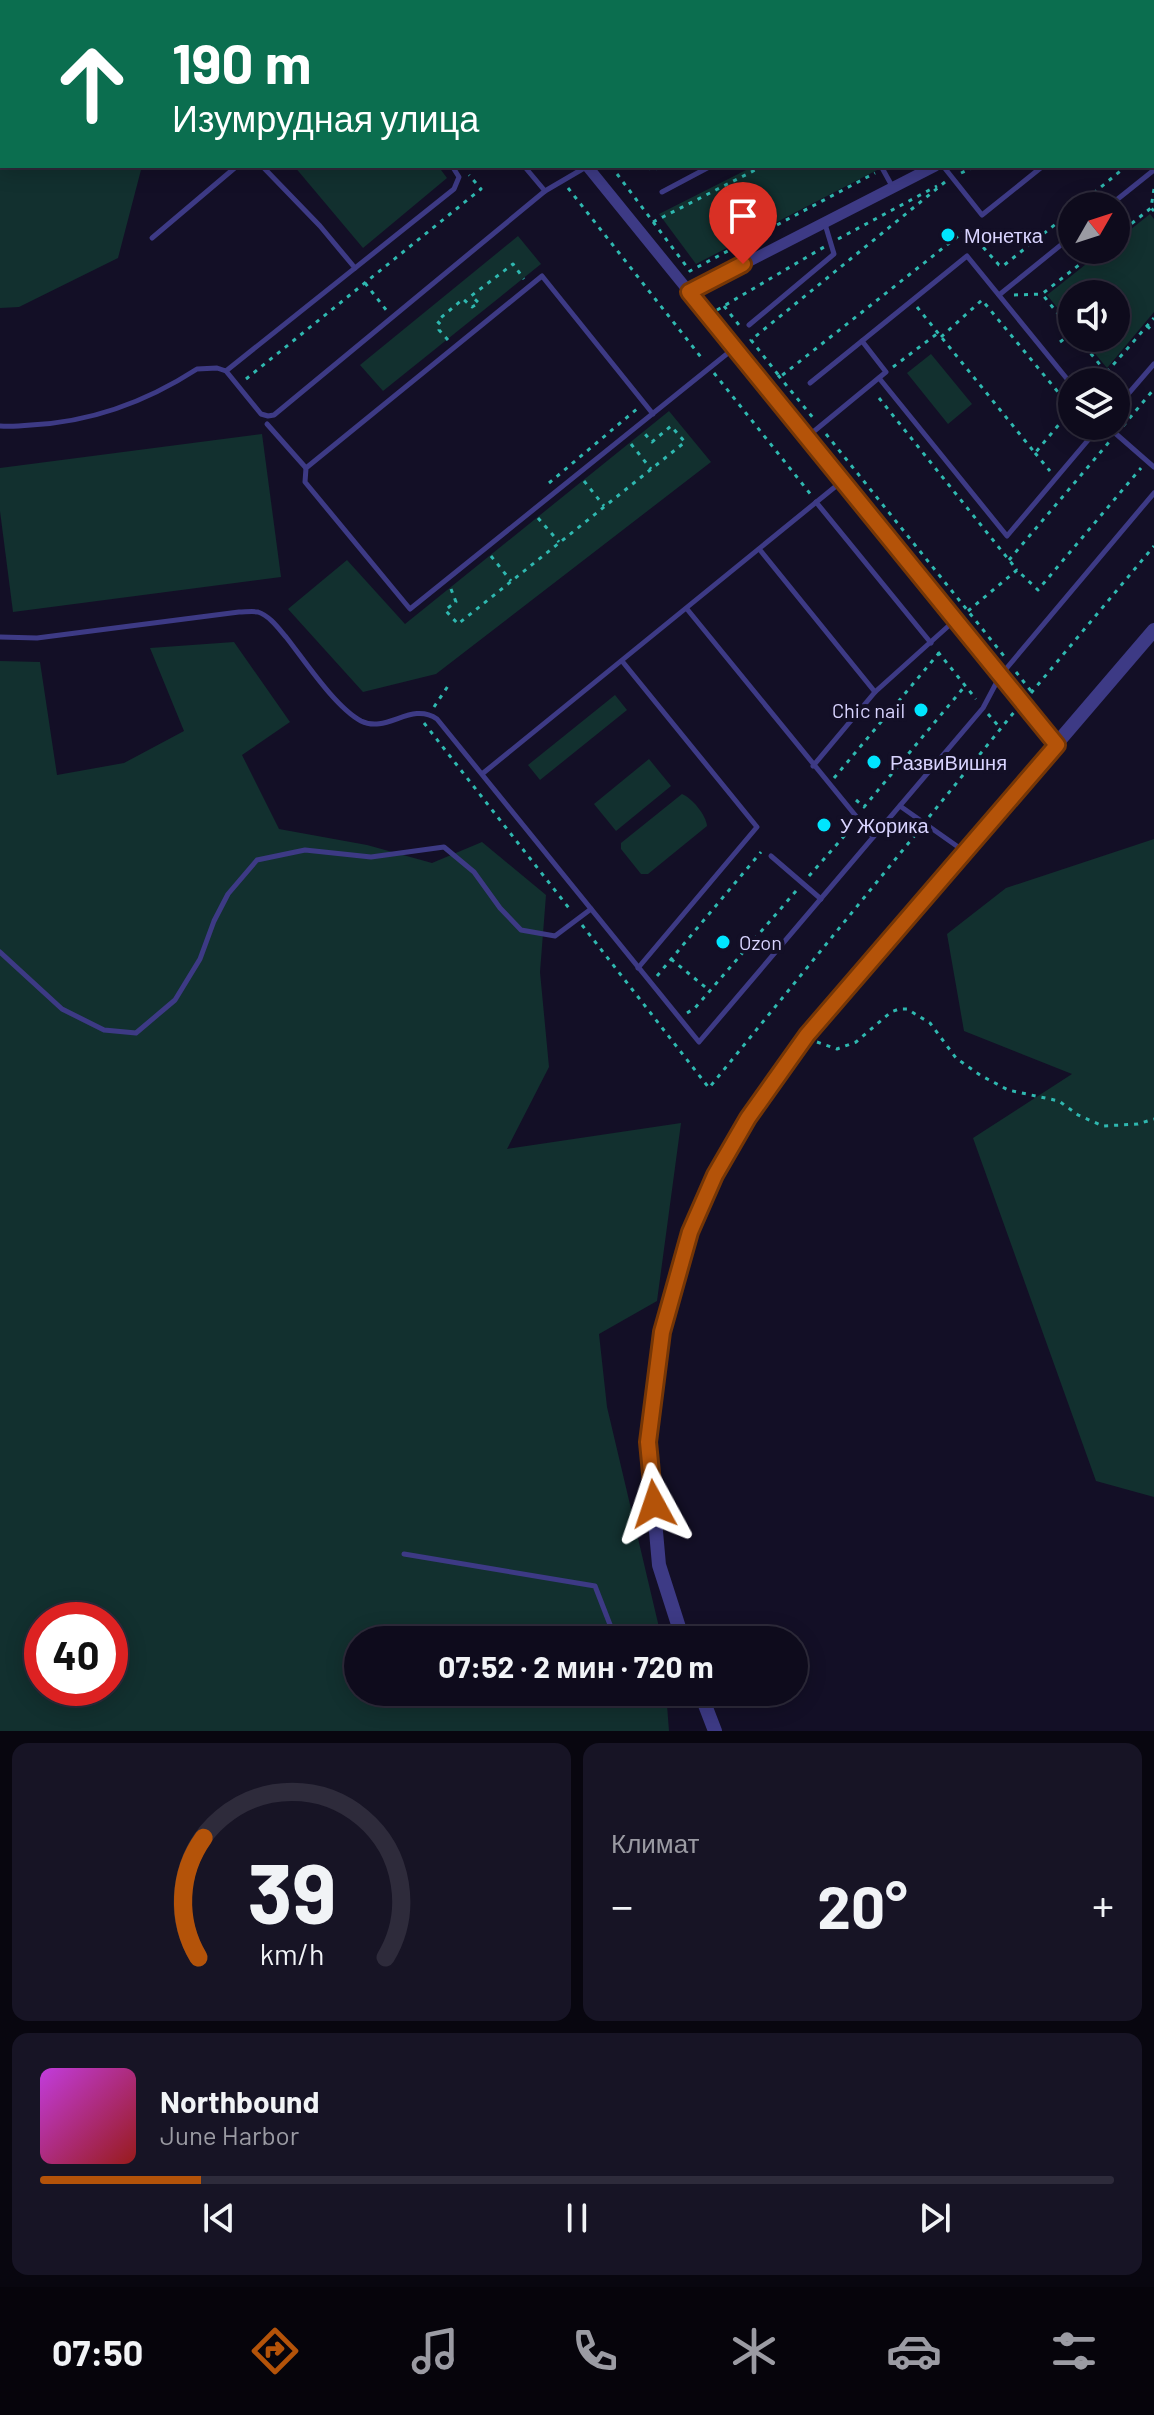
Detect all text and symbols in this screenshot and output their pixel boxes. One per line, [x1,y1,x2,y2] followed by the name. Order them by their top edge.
[172,28,311,95] text: 190 m
[40,32,144,136] icon: ahead
[172,96,479,139] text: Изумрудная улица
[709,182,777,264] pin
[1058,192,1130,264] north arrow
[1058,192,1130,440] map controls
[721,194,765,238] icon: arrive
[964,223,1044,247] place label: Монетка
[939,226,957,244] marker: Монетка
[1058,280,1130,352] button: sound
[1058,368,1130,440] button: layers
[832,698,905,722] place label: Chic nail
[912,701,930,719] marker: Chic nail
[890,750,1007,774] place label: РазвиВишня
[865,753,883,771] marker: РазвиВишня
[840,813,930,837] place label: У Жорика
[815,816,833,834] marker: У Жорика
[739,930,782,954] place label: Ozon
[714,933,732,951] marker: Ozon
[612,1462,696,1546] position arrow
[24,1602,128,1706] speed limit sign: 40
[438,1648,714,1684] text: 07:52 · 2 мин · 720 m
[611,1827,700,1858] text: Климат
[247,1841,336,1941] text: 39
[817,1869,908,1941] text: 20°
[611,1878,633,1931] text: −
[1092,1878,1114,1931] text: +
[259,1936,324,1971] text: km/h
[160,2083,319,2119] text: Northbound
[160,2119,299,2150] text: June Harbor
[197,2196,241,2240] icon: previous
[555,2196,599,2240] icon: pause
[913,2196,957,2240] icon: next
[247,2323,303,2379] icon: directions
[407,2323,463,2379] icon: music
[567,2323,623,2379] icon: phone
[726,2323,782,2379] icon: climate
[886,2323,942,2379] icon: car
[1046,2323,1102,2379] icon: filters
[52,2330,143,2373] text: 07:50

